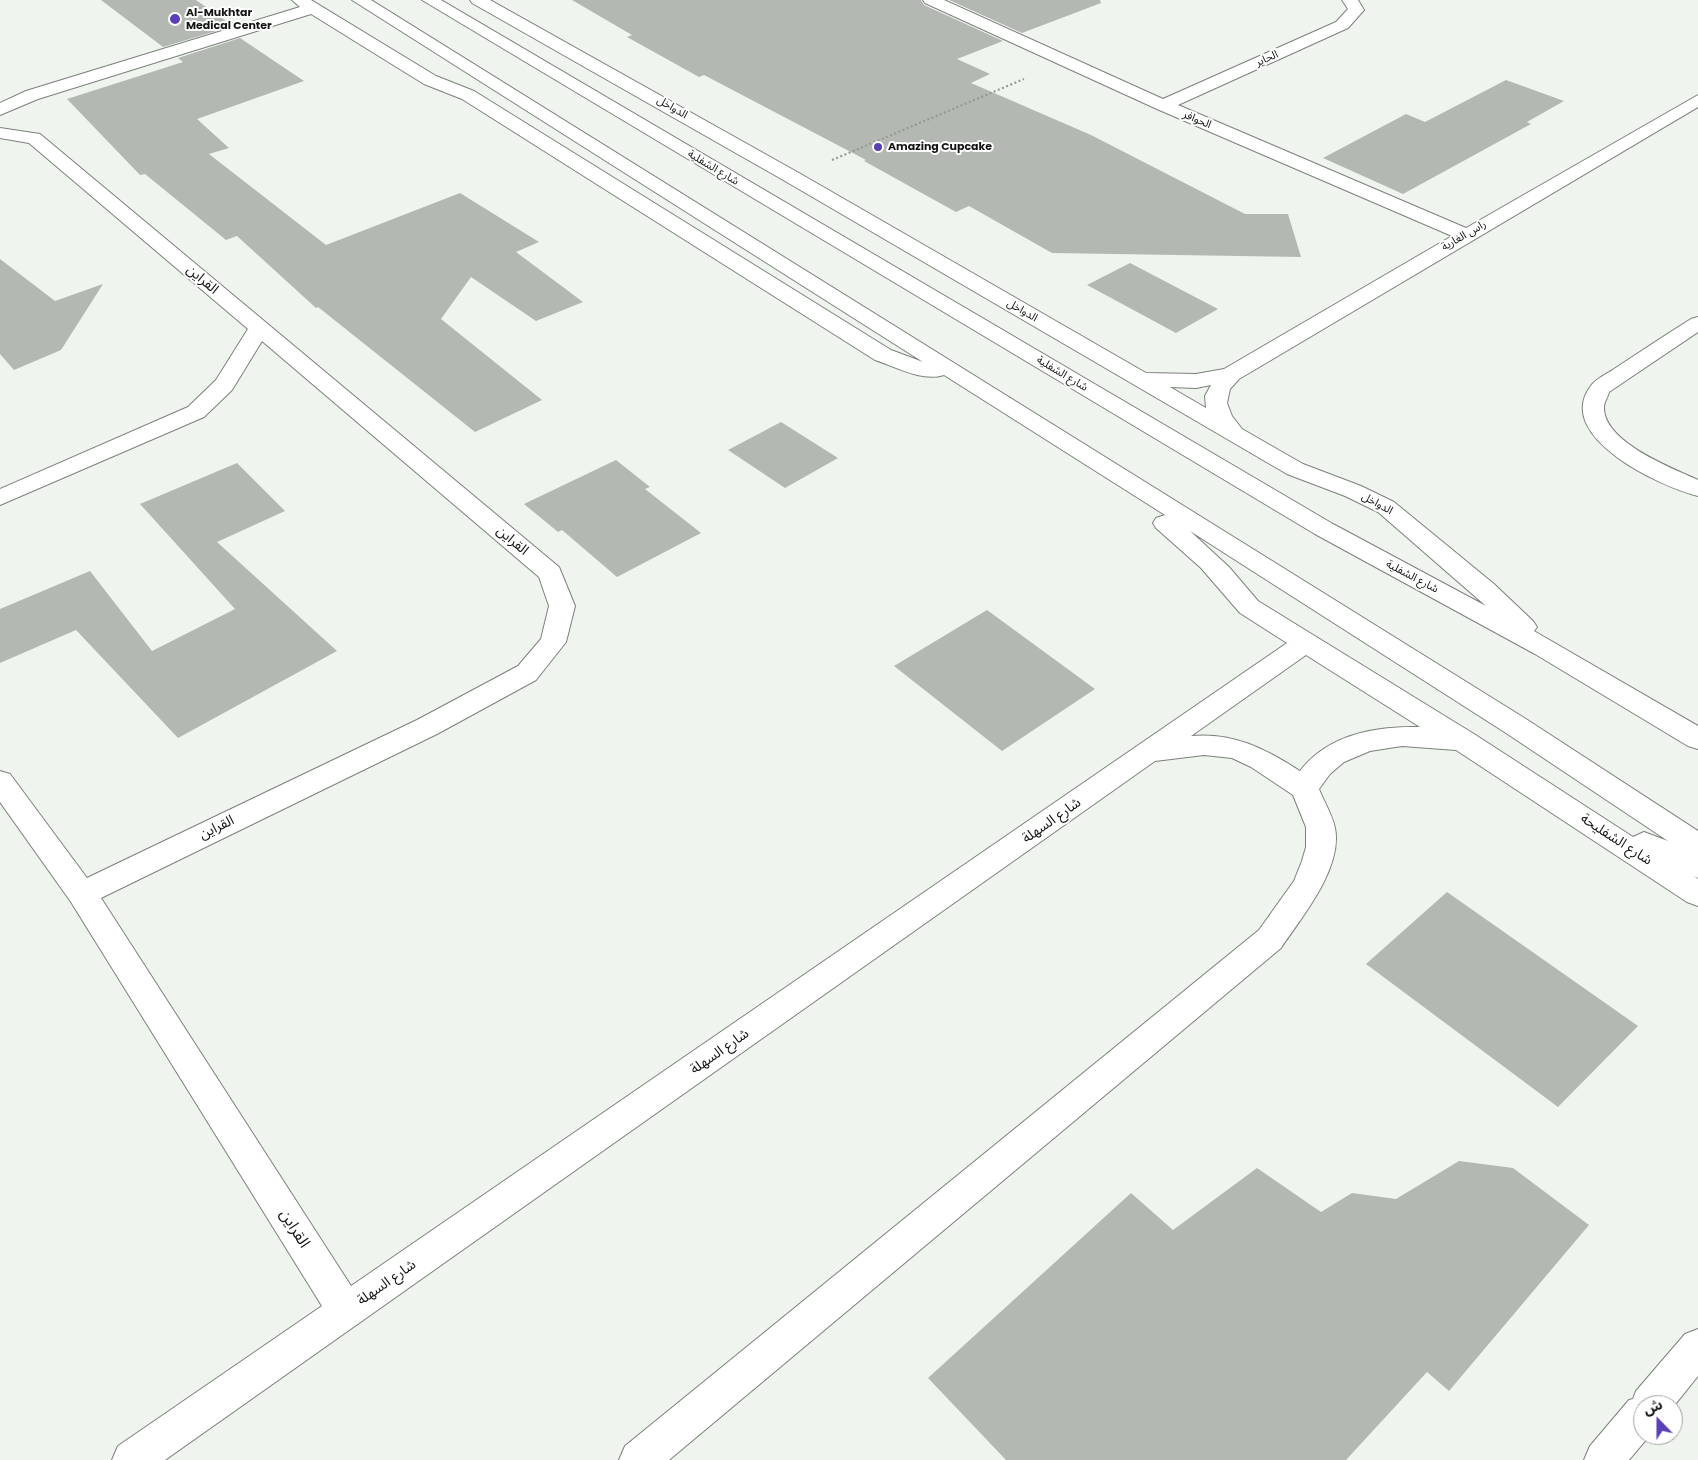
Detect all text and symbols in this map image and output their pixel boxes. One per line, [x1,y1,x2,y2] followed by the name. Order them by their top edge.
[186,6,272,32] place label: Al-Mukhtar Medical Center
[168,12,182,26] marker: Al-Mukhtar Medical Center
[1254,48,1280,70] street label: الحاير
[654,94,690,122] street label: الدواخل
[1181,108,1213,132] street label: الحوافر
[888,140,992,154] place label: Amazing Cupcake
[872,141,884,153] marker: Amazing Cupcake
[685,148,741,188] street label: شارع الشفلية
[1439,218,1489,254] street label: راس الغارية
[182,262,222,298] street label: القراين
[1004,297,1040,325] street label: الدواخل
[1034,354,1090,394] street label: شارع الشفلية
[1359,490,1395,518] street label: الدواخل
[492,523,532,559] street label: القراين
[1384,558,1440,596] street label: شارع الشفلية
[1019,795,1085,847] street label: شارع السهلة
[1577,811,1655,869] street label: شارع الشفليحة
[197,812,237,844] street label: القراين
[687,1026,753,1078] street label: شارع السهلة
[275,1206,313,1252] street label: القراين
[354,1257,420,1309] street label: شارع السهلة
[1640,1394,1665,1420] text: ش
[1633,1395,1683,1445] north arrow

